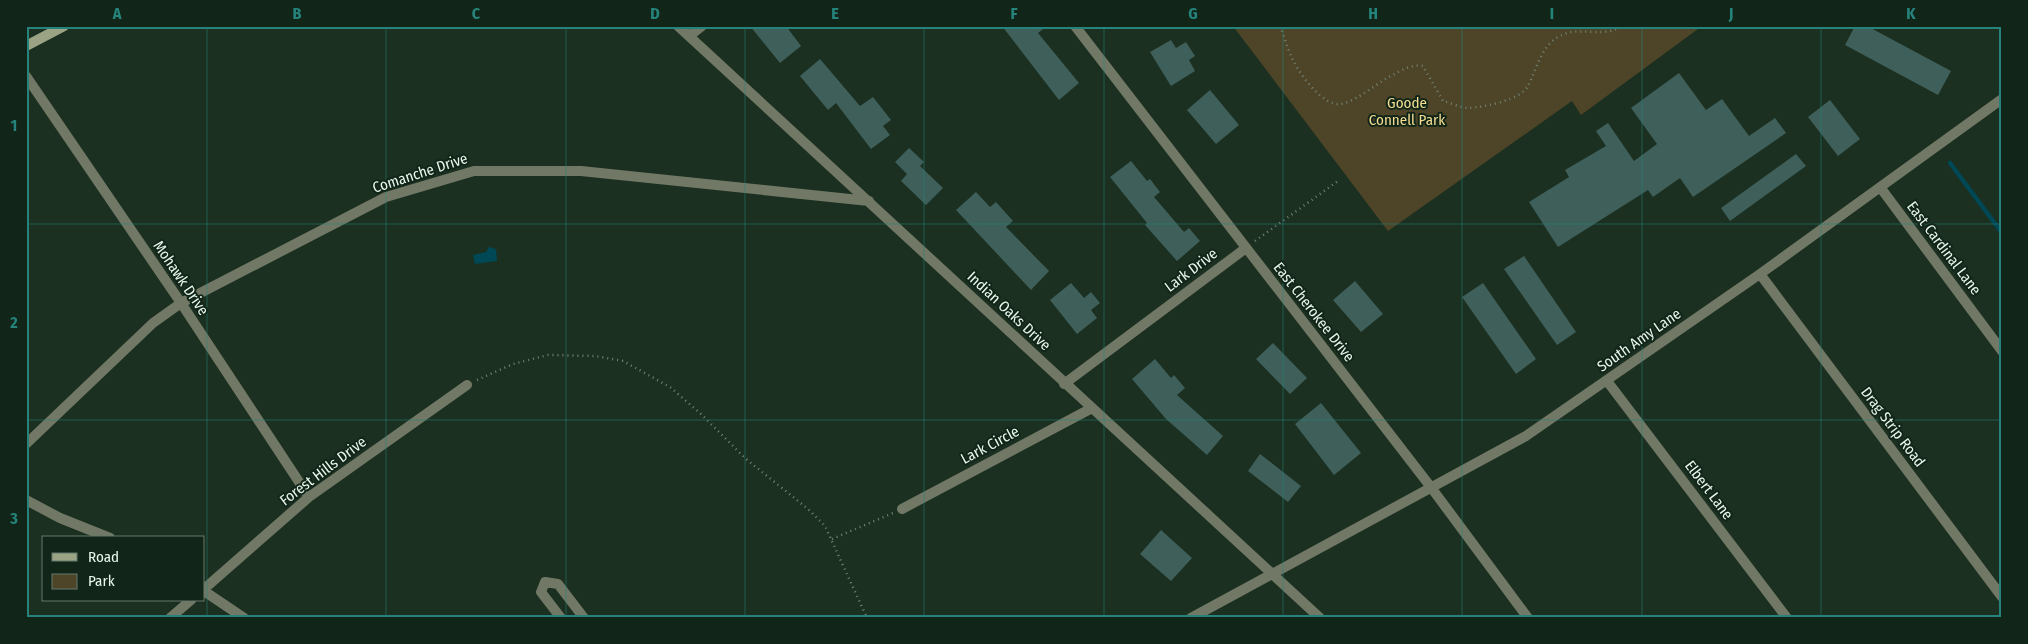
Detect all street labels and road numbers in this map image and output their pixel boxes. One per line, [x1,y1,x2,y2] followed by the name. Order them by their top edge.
[370,149,470,197] street label: Comanche Drive
[1903,198,1985,298] street label: East Cardinal Lane
[150,237,212,319] street label: Mohawk Drive
[1161,244,1221,296] street label: Lark Drive
[1270,259,1358,365] street label: East Cherokee Drive
[963,268,1055,354] street label: Indian Oaks Drive
[1594,304,1684,376] street label: South Amy Lane
[1857,384,1929,470] street label: Drag Strip Road
[958,422,1022,468] street label: Lark Circle
[276,433,370,509] street label: Forest Hills Drive
[1681,457,1737,523] street label: Elbert Lane

